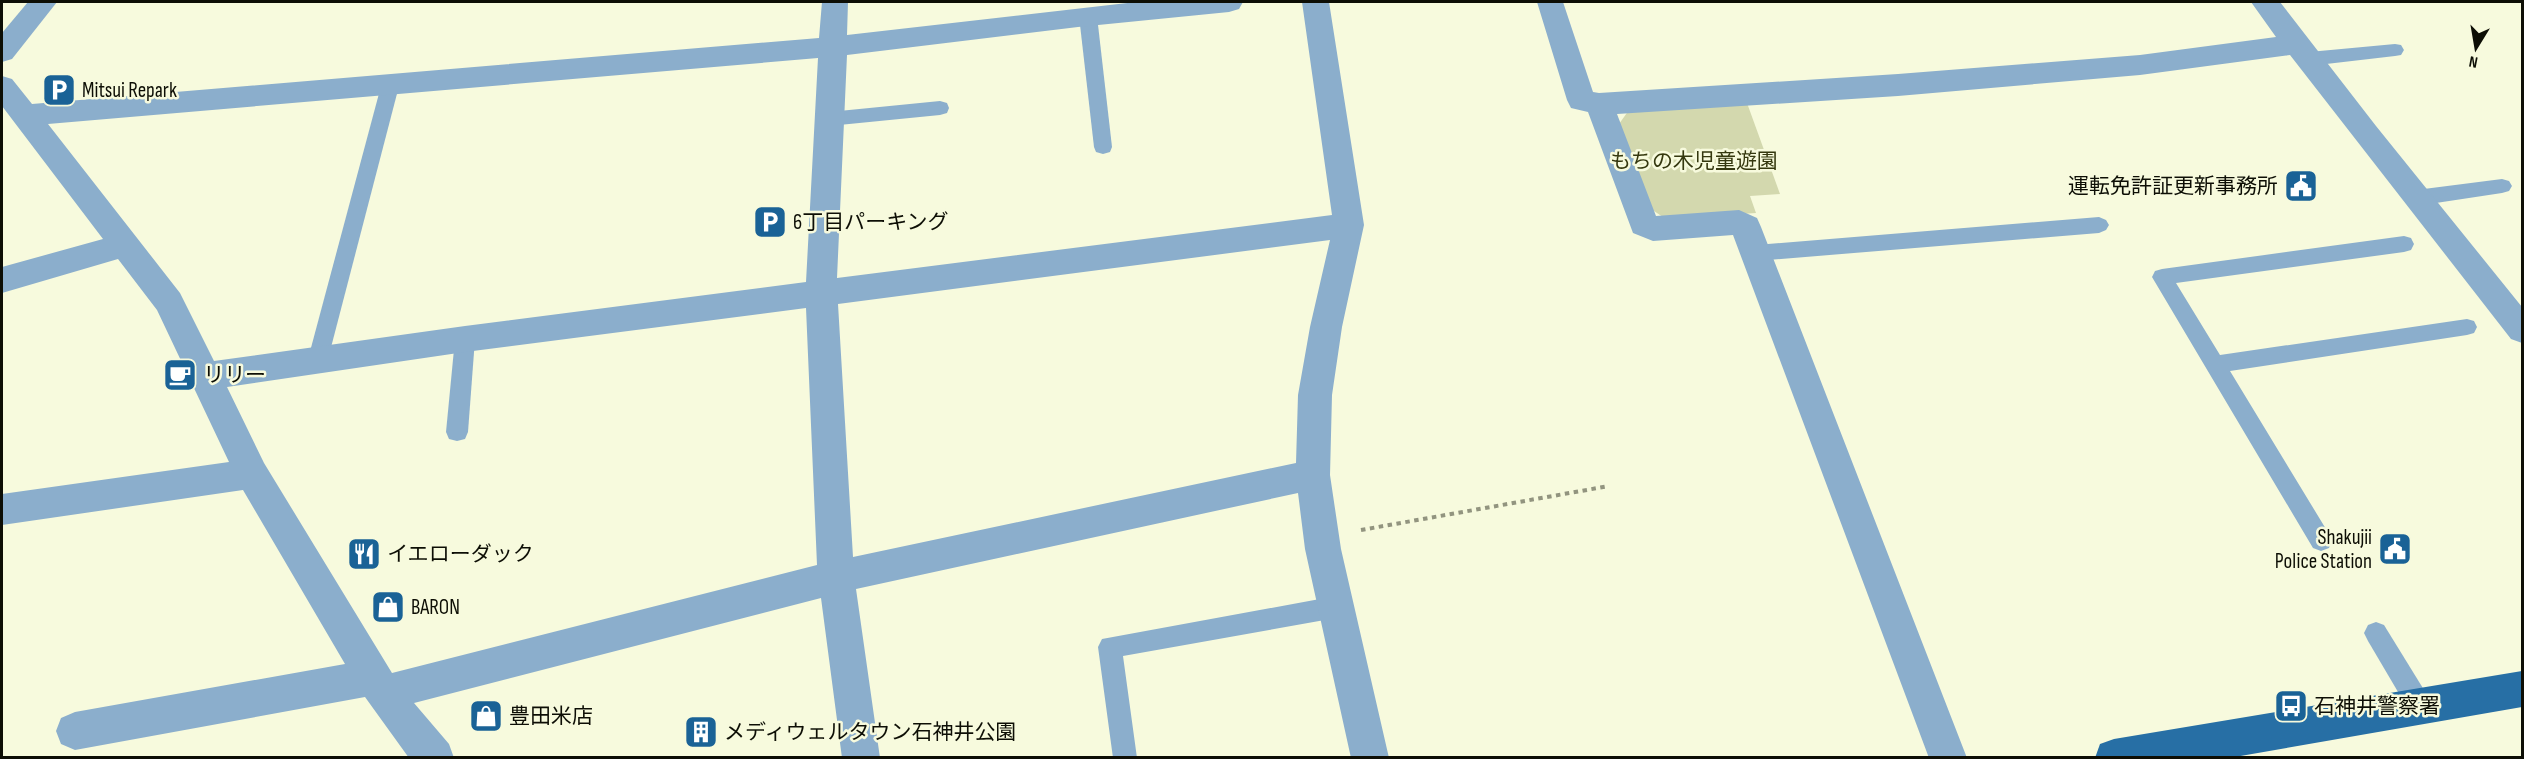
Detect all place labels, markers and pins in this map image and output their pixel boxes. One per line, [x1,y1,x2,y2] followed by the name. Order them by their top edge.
[41,72,77,108] parking icon: Mitsui Repark
[82,78,177,103] place label: Mitsui Repark
[2283,168,2319,204] public building icon: 運転免許証更新事務所
[2068,174,2278,199] place label: 運転免許証更新事務所
[752,204,788,240] parking icon: 6丁目パーキング
[793,210,949,235] place label: 6丁目パーキング
[162,357,198,393] cafe icon: リリー
[203,363,266,388] place label: リリー
[2275,525,2372,574] place label: Shakujii Police Station
[2377,531,2413,567] public building icon: Shakujii Police Station
[346,536,382,572] restaurant icon: イエローダック
[387,542,534,567] place label: イエローダック
[370,589,406,625] shop icon: BARON
[411,595,460,620] place label: BARON
[2273,688,2309,724] bus stop icon: 石神井警察署
[2314,694,2440,719] place label: 石神井警察署
[468,698,504,734] shop icon: 豊田米店
[509,704,593,729] place label: 豊田米店
[683,714,719,750] building icon: メディウェルタウン石神井公園
[724,720,1017,745] place label: メディウェルタウン石神井公園

